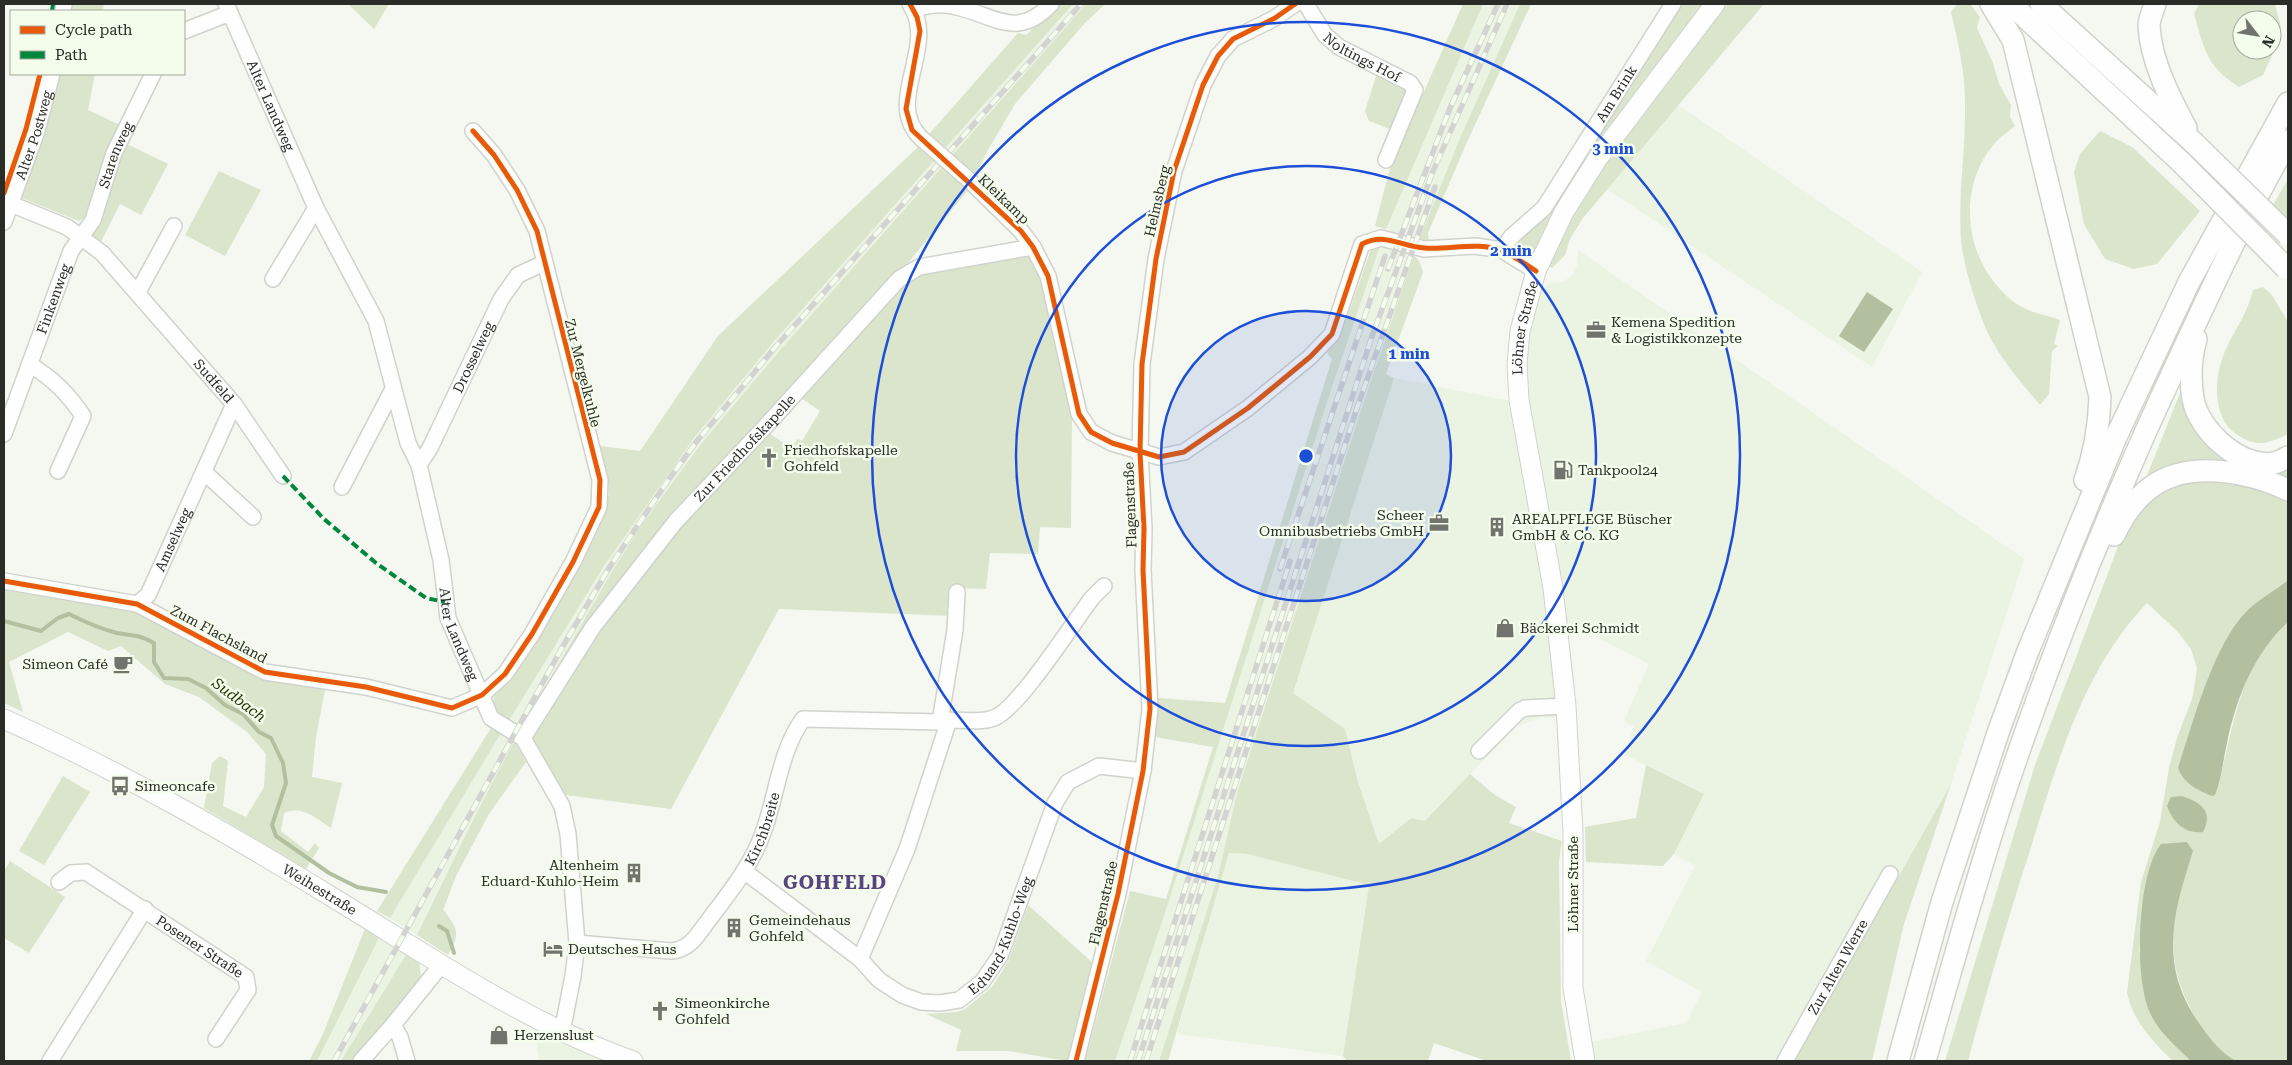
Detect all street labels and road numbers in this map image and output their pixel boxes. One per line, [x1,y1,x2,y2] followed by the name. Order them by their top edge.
[1320,29,1404,85] street label: Noltings Hof
[244,58,298,154] street label: Alter Landweg
[1593,62,1640,125] street label: Am Brink
[12,89,55,182] street label: Alter Postweg
[95,119,136,190] street label: Starenweg
[1141,164,1173,238] street label: Helmsberg
[975,171,1033,227] street label: Kleikamp
[33,261,74,336] street label: Finkenweg
[1509,279,1541,375] street label: Löhner Straße
[562,317,604,429] street label: Zur Mergelkuhle
[450,319,497,395] street label: Drosselweg
[190,356,237,406] street label: Sudfeld
[691,391,799,505] street label: Zur Friedhofskapelle
[1120,461,1139,548] street label: Flagenstraße
[152,505,194,574] street label: Amselweg
[436,587,482,683] street label: Alter Landweg
[168,602,270,666] street label: Zum Flachsland
[741,790,783,868] street label: Kirchbreite
[1565,836,1581,932] street label: Löhner Straße
[1086,859,1121,947] street label: Flagenstraße
[280,861,360,918] street label: Weihestraße
[965,875,1036,998] street label: Eduard-Kuhlo-Weg
[153,912,247,981] street label: Posener Straße
[1805,916,1871,1017] street label: Zur Alten Werre

